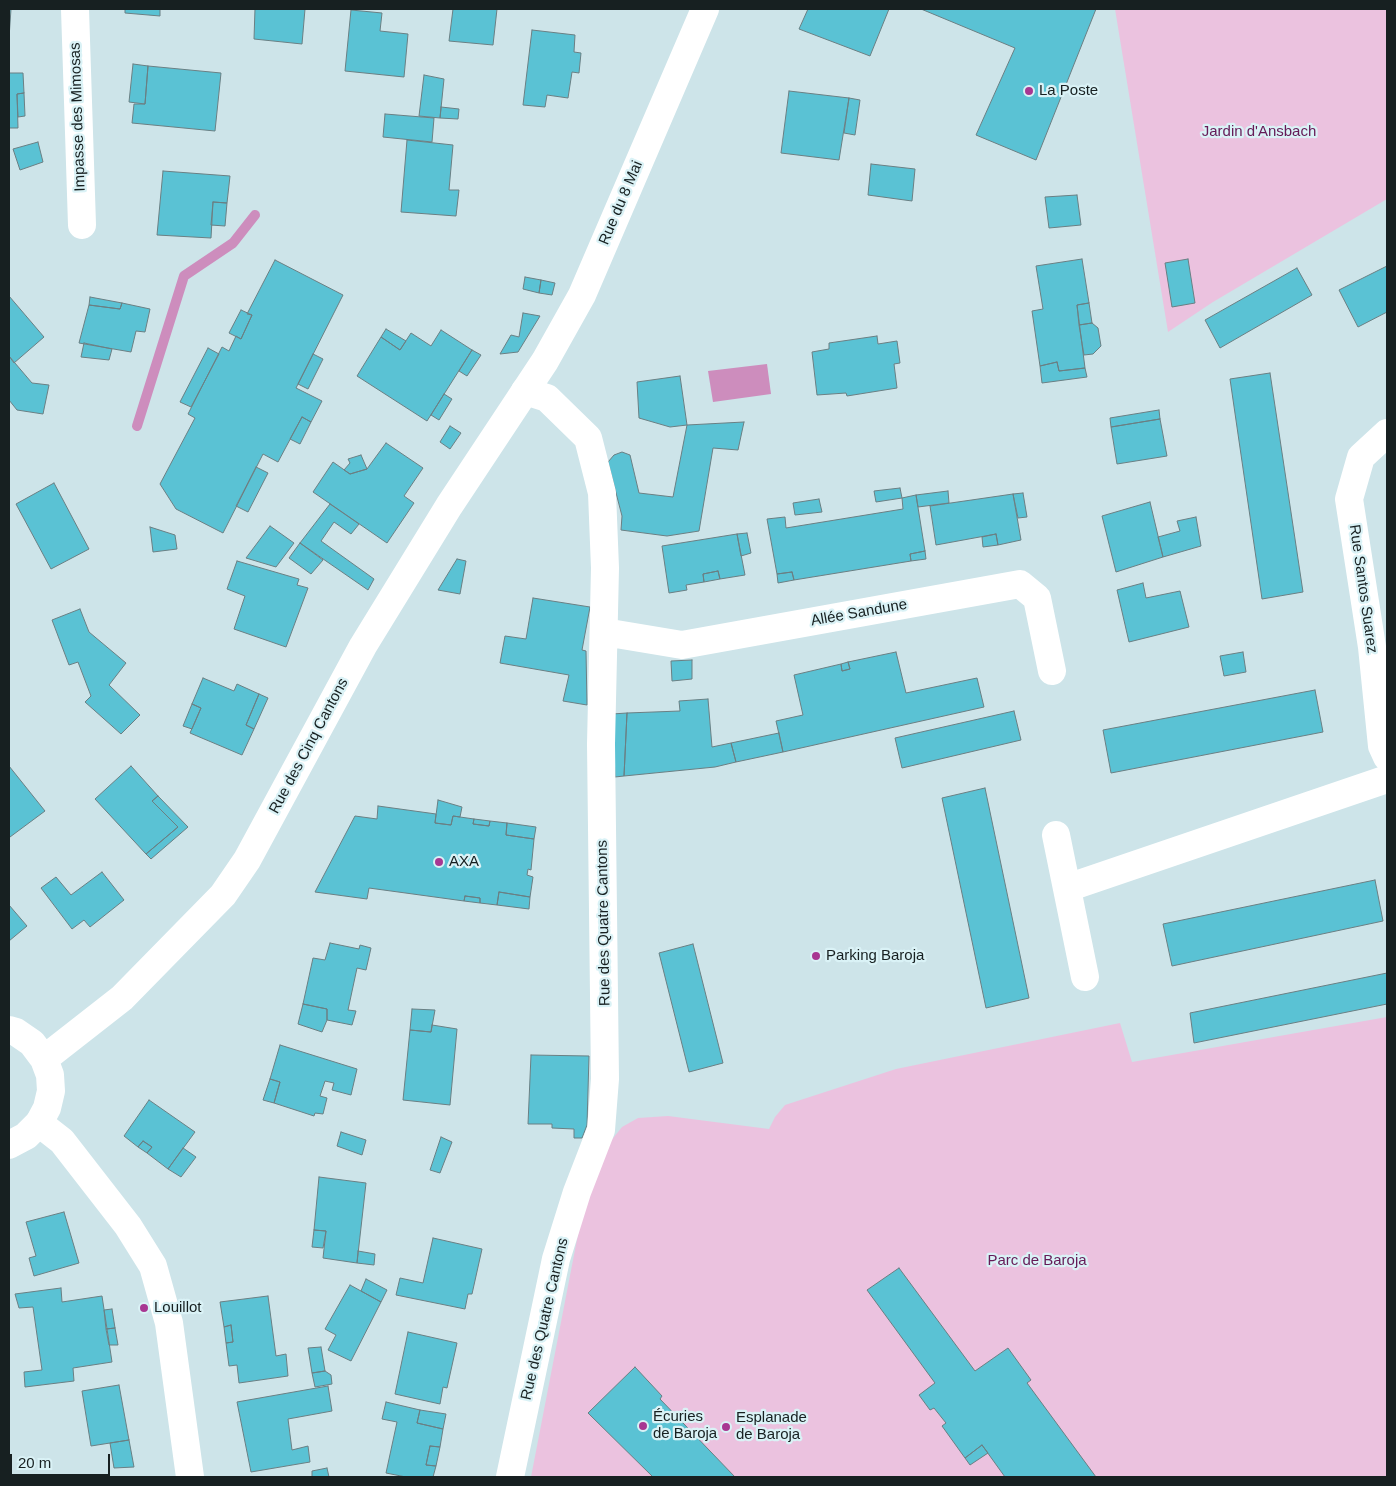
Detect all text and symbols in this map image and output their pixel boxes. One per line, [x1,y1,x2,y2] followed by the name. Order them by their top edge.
[66,42,90,192] street label: Impasse des Mimosas
[1039,82,1098,100] place label: La Poste
[1023,85,1035,97] marker: La Poste
[1202,123,1316,141] park label: Jardin d'Ansbach
[595,158,647,248] street label: Rue du 8 Mai
[1345,523,1381,655] street label: Rue Santos Suarez
[809,596,909,630] street label: Allée Sandune
[266,675,352,817] street label: Rue des Cinq Cantons
[594,840,614,1006] street label: Rue des Quatre Cantons
[449,853,479,871] place label: AXA
[433,856,445,868] marker: AXA
[826,947,924,965] place label: Parking Baroja
[810,950,822,962] marker: Parking Baroja
[518,1236,572,1402] street label: Rue des Quatre Cantons
[987,1252,1087,1270] park label: Parc de Baroja
[154,1299,202,1317] place label: Louillot
[138,1302,150,1314] marker: Louillot
[653,1408,717,1443] place label: Écuries de Baroja
[736,1409,807,1444] place label: Esplanade de Baroja
[637,1420,649,1432] marker: Écuries de Baroja
[720,1421,732,1433] marker: Esplanade de Baroja
[12,1444,112,1476] scale bar
[18,1454,51,1471] text: 20 m

